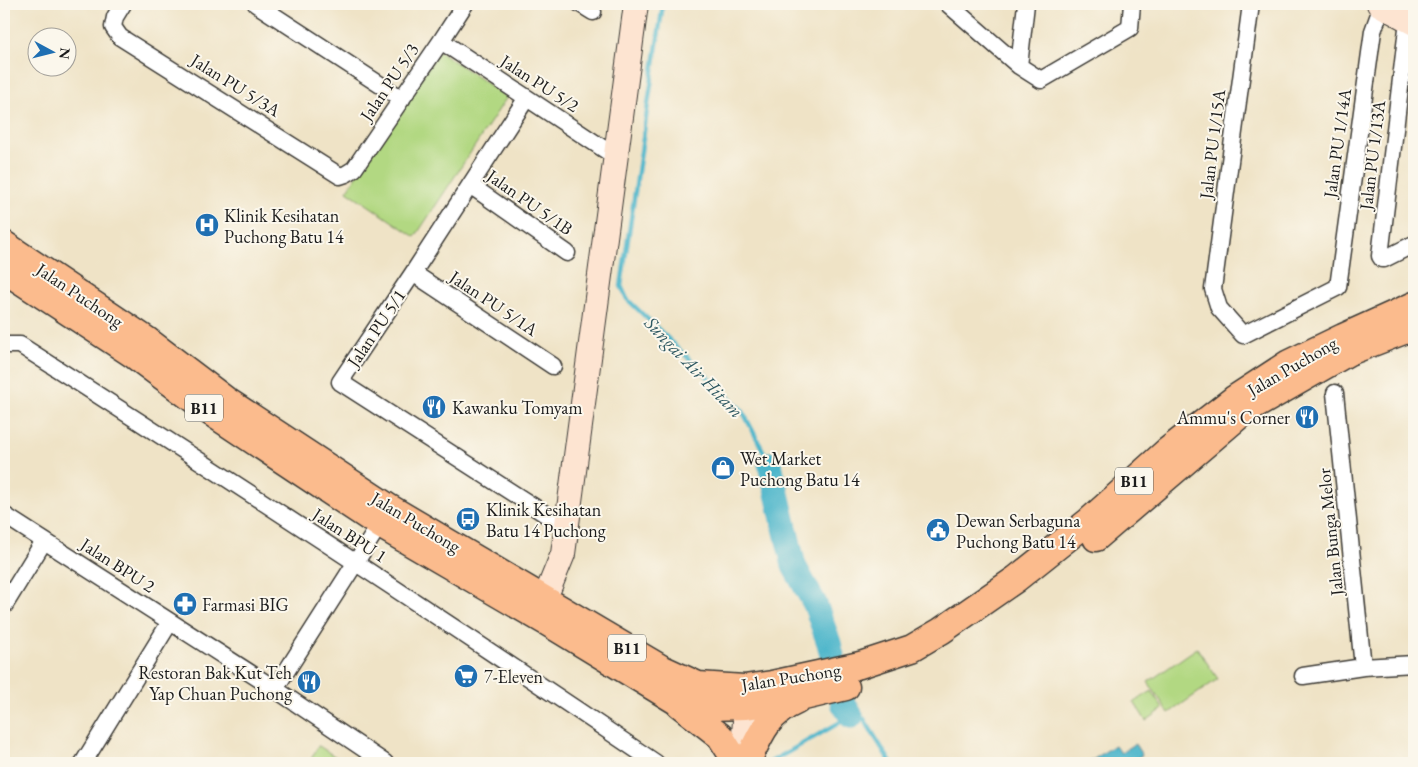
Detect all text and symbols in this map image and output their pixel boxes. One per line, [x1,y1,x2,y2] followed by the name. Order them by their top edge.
[28,28,78,78] north arrow
[353,39,423,127] street label: Jalan PU 5/3
[55,47,75,61] text: N
[185,47,286,122] street label: Jalan PU 5/3A
[495,48,584,117] street label: Jalan PU 5/2
[1318,86,1356,201] street label: Jalan PU 1/14A
[1194,87,1230,202] street label: Jalan PU 1/15A
[1354,98,1390,213] street label: Jalan PU 1/13A
[481,163,577,240] street label: Jalan PU 5/1B
[224,204,344,248] place label: Klinik Kesihatan Puchong Batu 14
[194,212,220,238] hospital icon: Klinik Kesihatan Puchong Batu 14
[30,256,128,333] street label: Jalan Puchong
[444,264,543,341] street label: Jalan PU 5/1A
[340,285,410,373] street label: Jalan PU 5/1
[638,310,749,423] water label: Sungai Air Hitam
[1241,331,1341,402] street label: Jalan Puchong
[185,394,223,422] road number: B11
[421,394,447,420] restaurant icon: Kawanku Tomyam
[452,396,583,419] place label: Kawanku Tomyam
[1294,404,1320,430] restaurant icon: Ammu's Corner
[1176,406,1290,429] place label: Ammu's Corner
[740,447,860,491] place label: Wet Market Puchong Batu 14
[710,455,736,481] shop icon: Wet Market Puchong Batu 14
[1312,467,1348,599] street label: Jalan Bunga Melor
[1115,468,1153,494] road number: B11
[365,485,465,558] street label: Jalan Puchong
[486,498,606,542] place label: Klinik Kesihatan Batu 14 Puchong
[307,501,391,568] street label: Jalan BPU 1
[455,506,481,532] bus stop icon: Klinik Kesihatan Batu 14 Puchong
[956,509,1081,553] place label: Dewan Serbaguna Puchong Batu 14
[925,517,951,543] public building icon: Dewan Serbaguna Puchong Batu 14
[75,531,160,598] street label: Jalan BPU 2
[172,591,198,617] pharmacy icon: Farmasi BIG
[202,593,289,616] place label: Farmasi BIG
[608,634,646,661] road number: B11
[738,658,842,697] street label: Jalan Puchong
[138,661,292,705] place label: Restoran Bak Kut Teh Yap Chuan Puchong
[453,663,479,689] supermarket icon: 7-Eleven
[484,665,544,688] place label: 7-Eleven
[296,669,322,695] restaurant icon: Restoran Bak Kut Teh Yap Chuan Puchong

